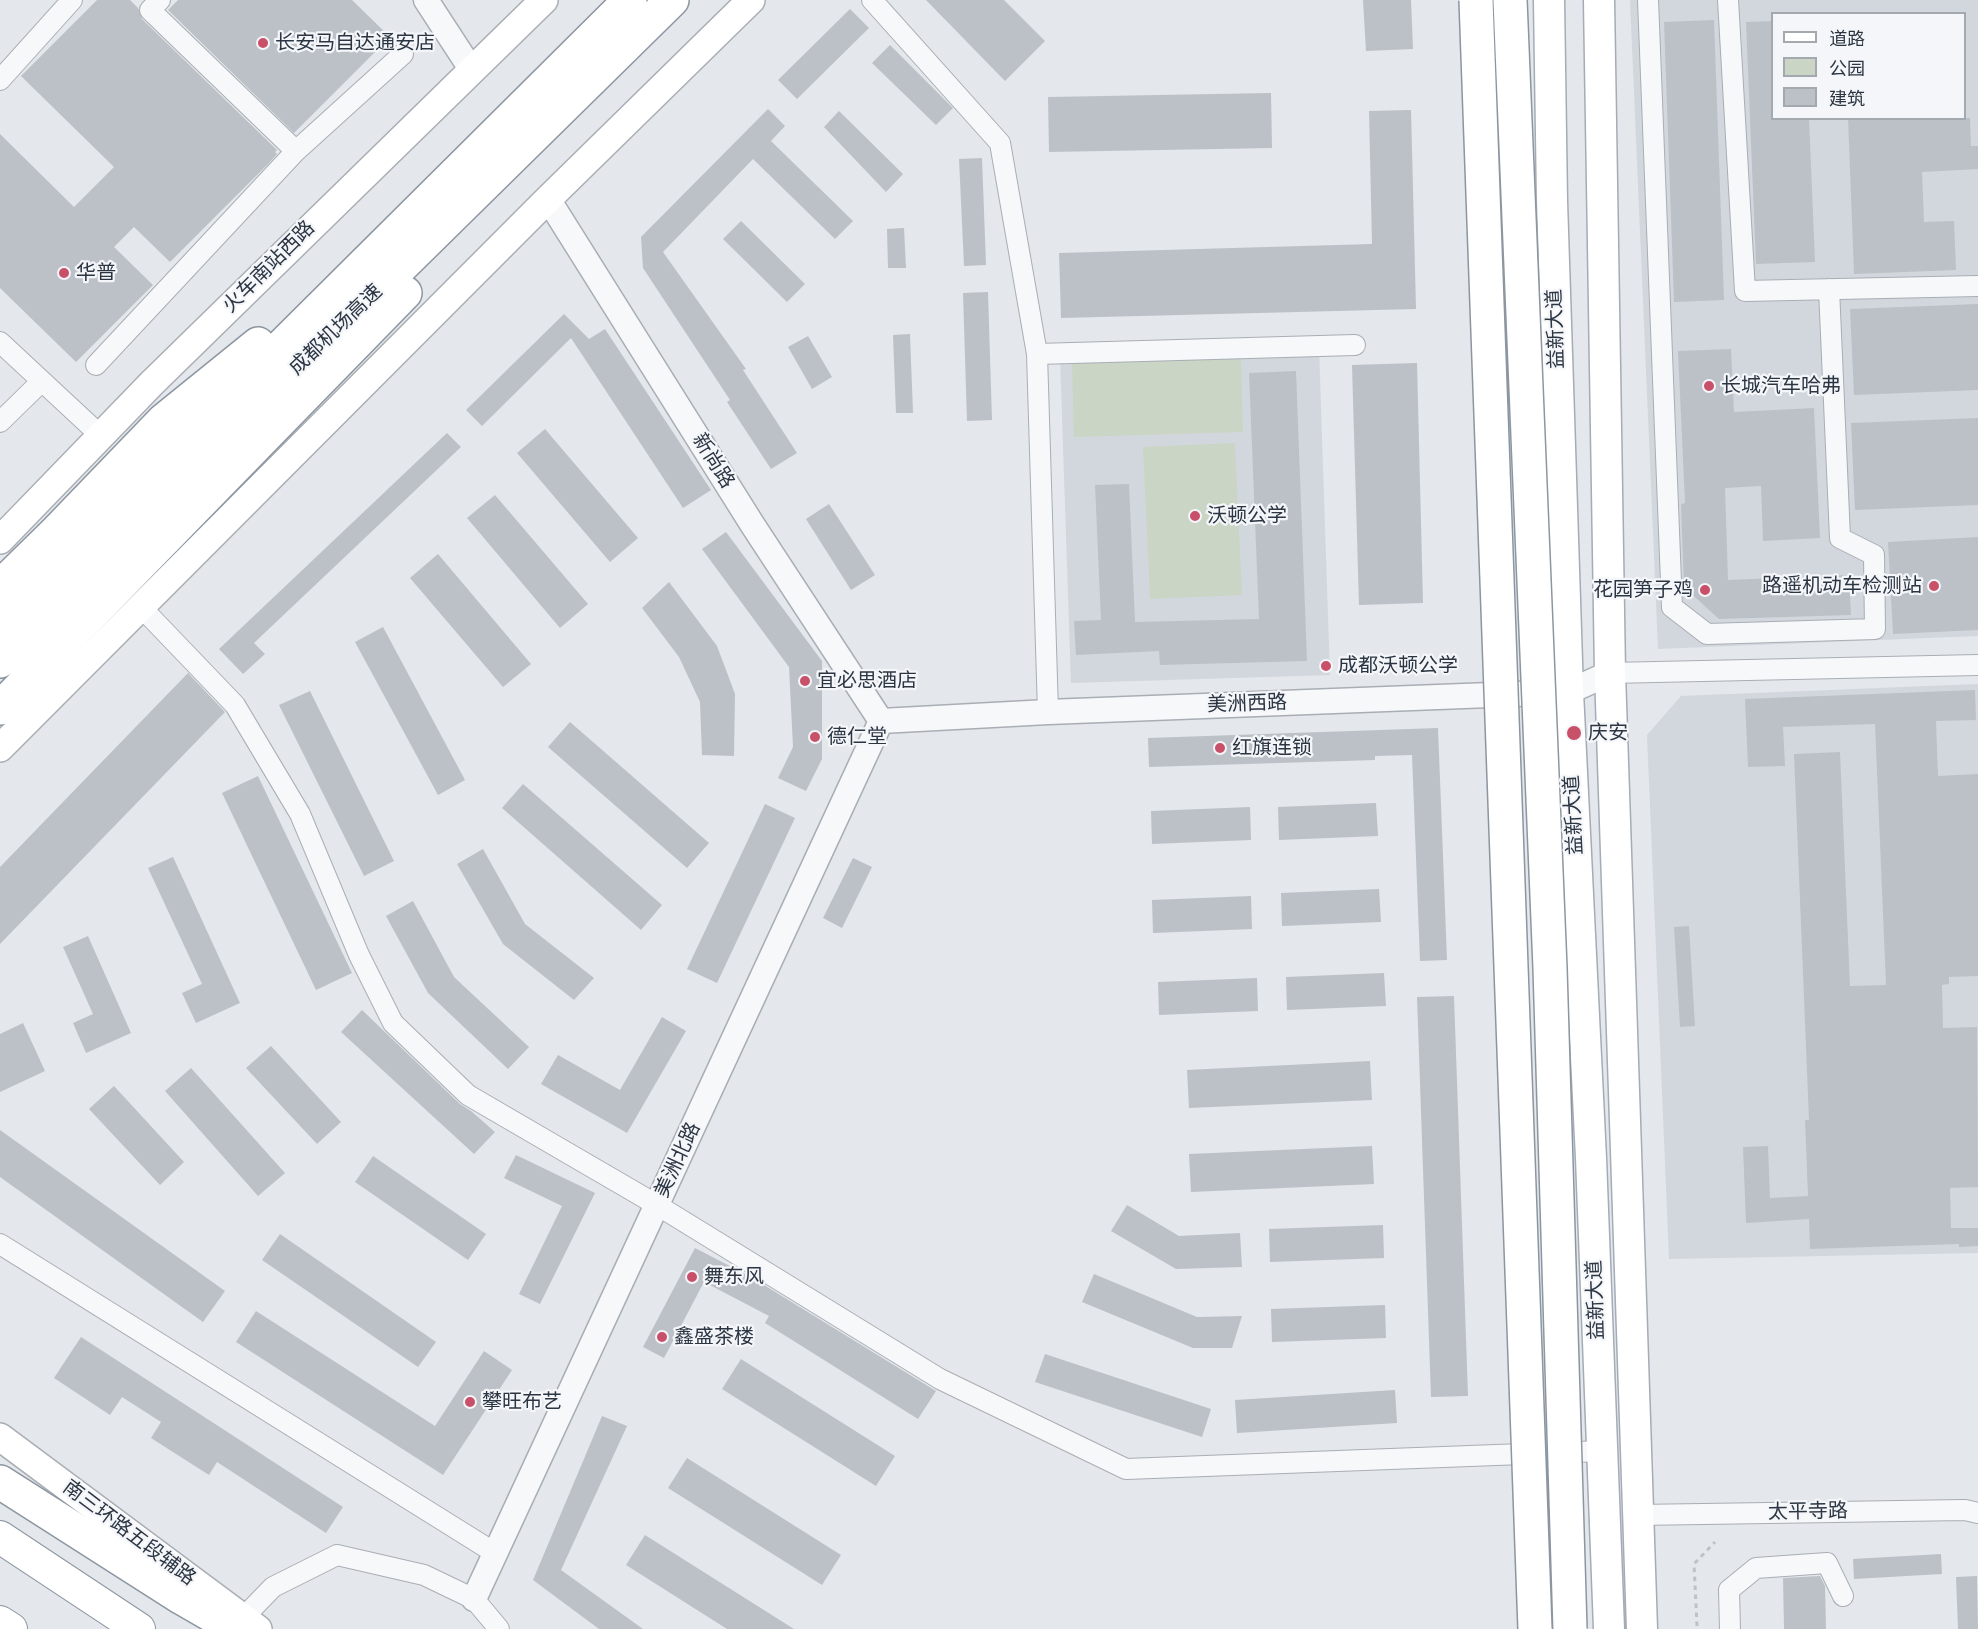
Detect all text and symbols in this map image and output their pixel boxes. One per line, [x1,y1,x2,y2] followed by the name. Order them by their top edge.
[1771,12,1966,120] legend
[1829,28,1865,50] text: 道路
[275,31,435,55] place label: 长安马自达通安店
[256,36,270,50] marker: 长安马自达通安店
[1829,58,1865,80] text: 公园
[1829,88,1865,110] text: 建筑
[218,216,320,318] street label: 火车南站西路
[76,261,116,285] place label: 华普
[57,266,71,280] marker: 华普
[285,280,387,380] street label: 成都机场高速
[1543,289,1569,369] street label: 益新大道
[1721,374,1841,398] place label: 长城汽车哈弗
[1702,379,1716,393] marker: 长城汽车哈弗
[687,429,739,493] street label: 新尚路
[1207,504,1287,528] place label: 沃顿公学
[1188,509,1202,523] marker: 沃顿公学
[1762,574,1922,598] place label: 路遥机动车检测站
[1593,578,1693,602] place label: 花园笋子鸡
[1927,579,1941,593] marker: 路遥机动车检测站
[1698,583,1712,597] marker: 花园笋子鸡
[1338,654,1458,678] place label: 成都沃顿公学
[1319,659,1333,673] marker: 成都沃顿公学
[817,669,917,693] place label: 宜必思酒店
[798,674,812,688] marker: 宜必思酒店
[1207,691,1287,717] street label: 美洲西路
[1588,721,1628,745] place label: 庆安
[1565,724,1583,742] marker: 庆安
[827,725,887,749] place label: 德仁堂
[808,730,822,744] marker: 德仁堂
[1232,736,1312,760] place label: 红旗连锁
[1213,741,1227,755] marker: 红旗连锁
[1560,774,1588,856] street label: 益新大道
[650,1119,706,1201] street label: 美洲北路
[1583,1260,1609,1340] street label: 益新大道
[704,1265,764,1289] place label: 舞东风
[685,1270,699,1284] marker: 舞东风
[674,1325,754,1349] place label: 鑫盛茶楼
[655,1330,669,1344] marker: 鑫盛茶楼
[482,1390,562,1414] place label: 攀旺布艺
[463,1395,477,1409] marker: 攀旺布艺
[58,1475,200,1591] street label: 南三环路五段辅路
[1768,1499,1848,1525] street label: 太平寺路

